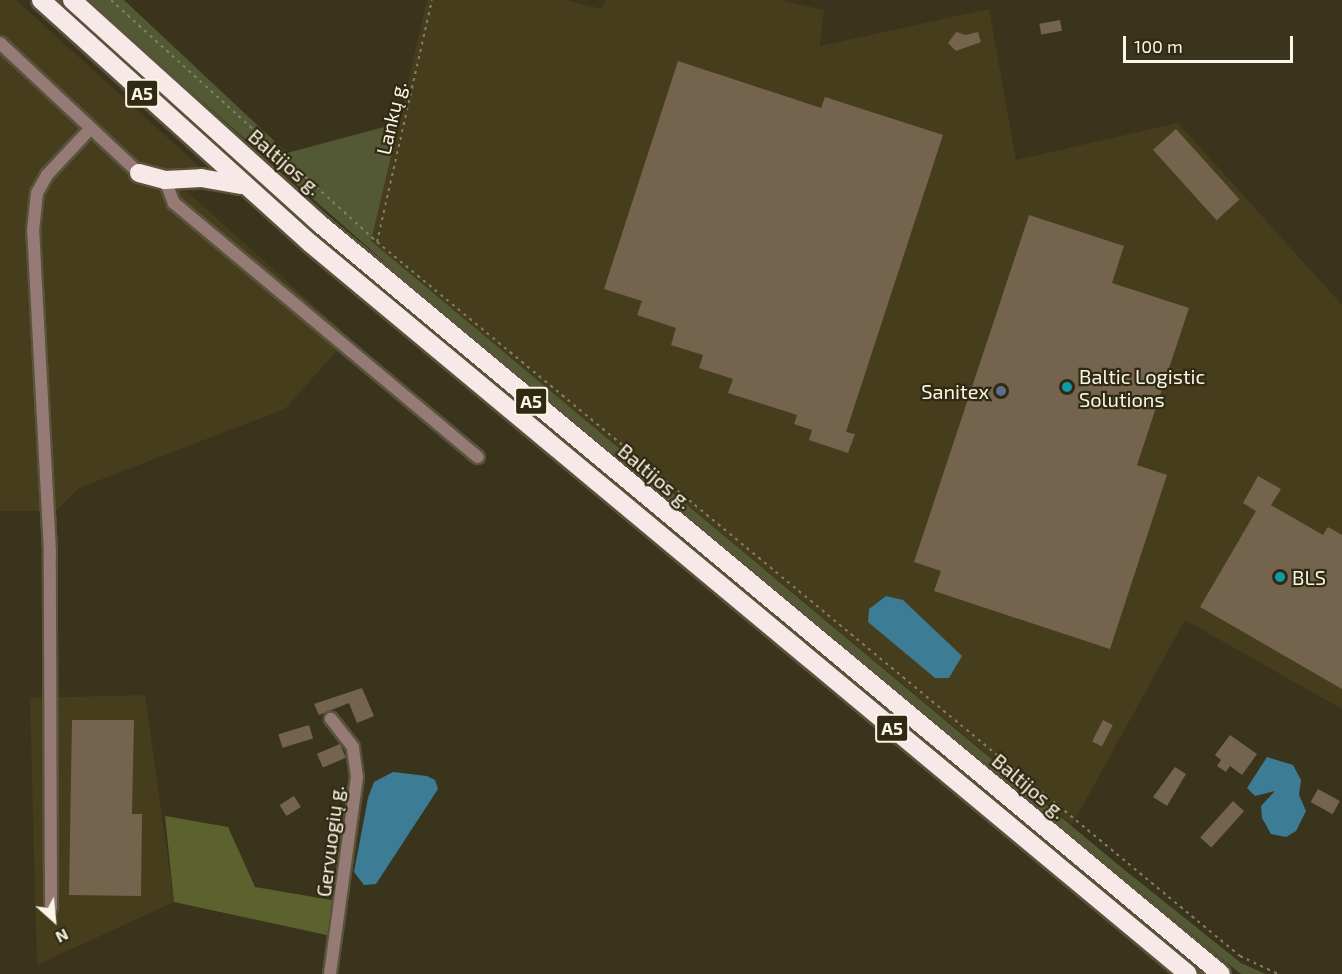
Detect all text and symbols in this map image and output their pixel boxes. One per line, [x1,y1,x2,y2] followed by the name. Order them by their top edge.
[1126,24,1296,62] scale bar
[1134,35,1183,57] text: 100 m
[124,78,160,108] road number: A5
[371,79,411,157] street label: Lankų g.
[244,124,326,200] street label: Baltijos g.
[1079,364,1205,411] place label: Baltic Logistic Solutions
[921,379,989,403] place label: Sanitex
[1060,380,1074,394] marker: Baltic Logistic Solutions
[994,384,1008,398] marker: Sanitex
[513,386,549,416] road number: A5
[613,438,697,514] street label: Baltijos g.
[1292,565,1326,589] place label: BLS
[1273,570,1287,584] marker: BLS
[874,713,910,743] road number: A5
[987,748,1071,824] street label: Baltijos g.
[311,784,349,898] street label: Gervuogių g.
[24,890,84,950] north arrow
[53,925,72,948] text: N

